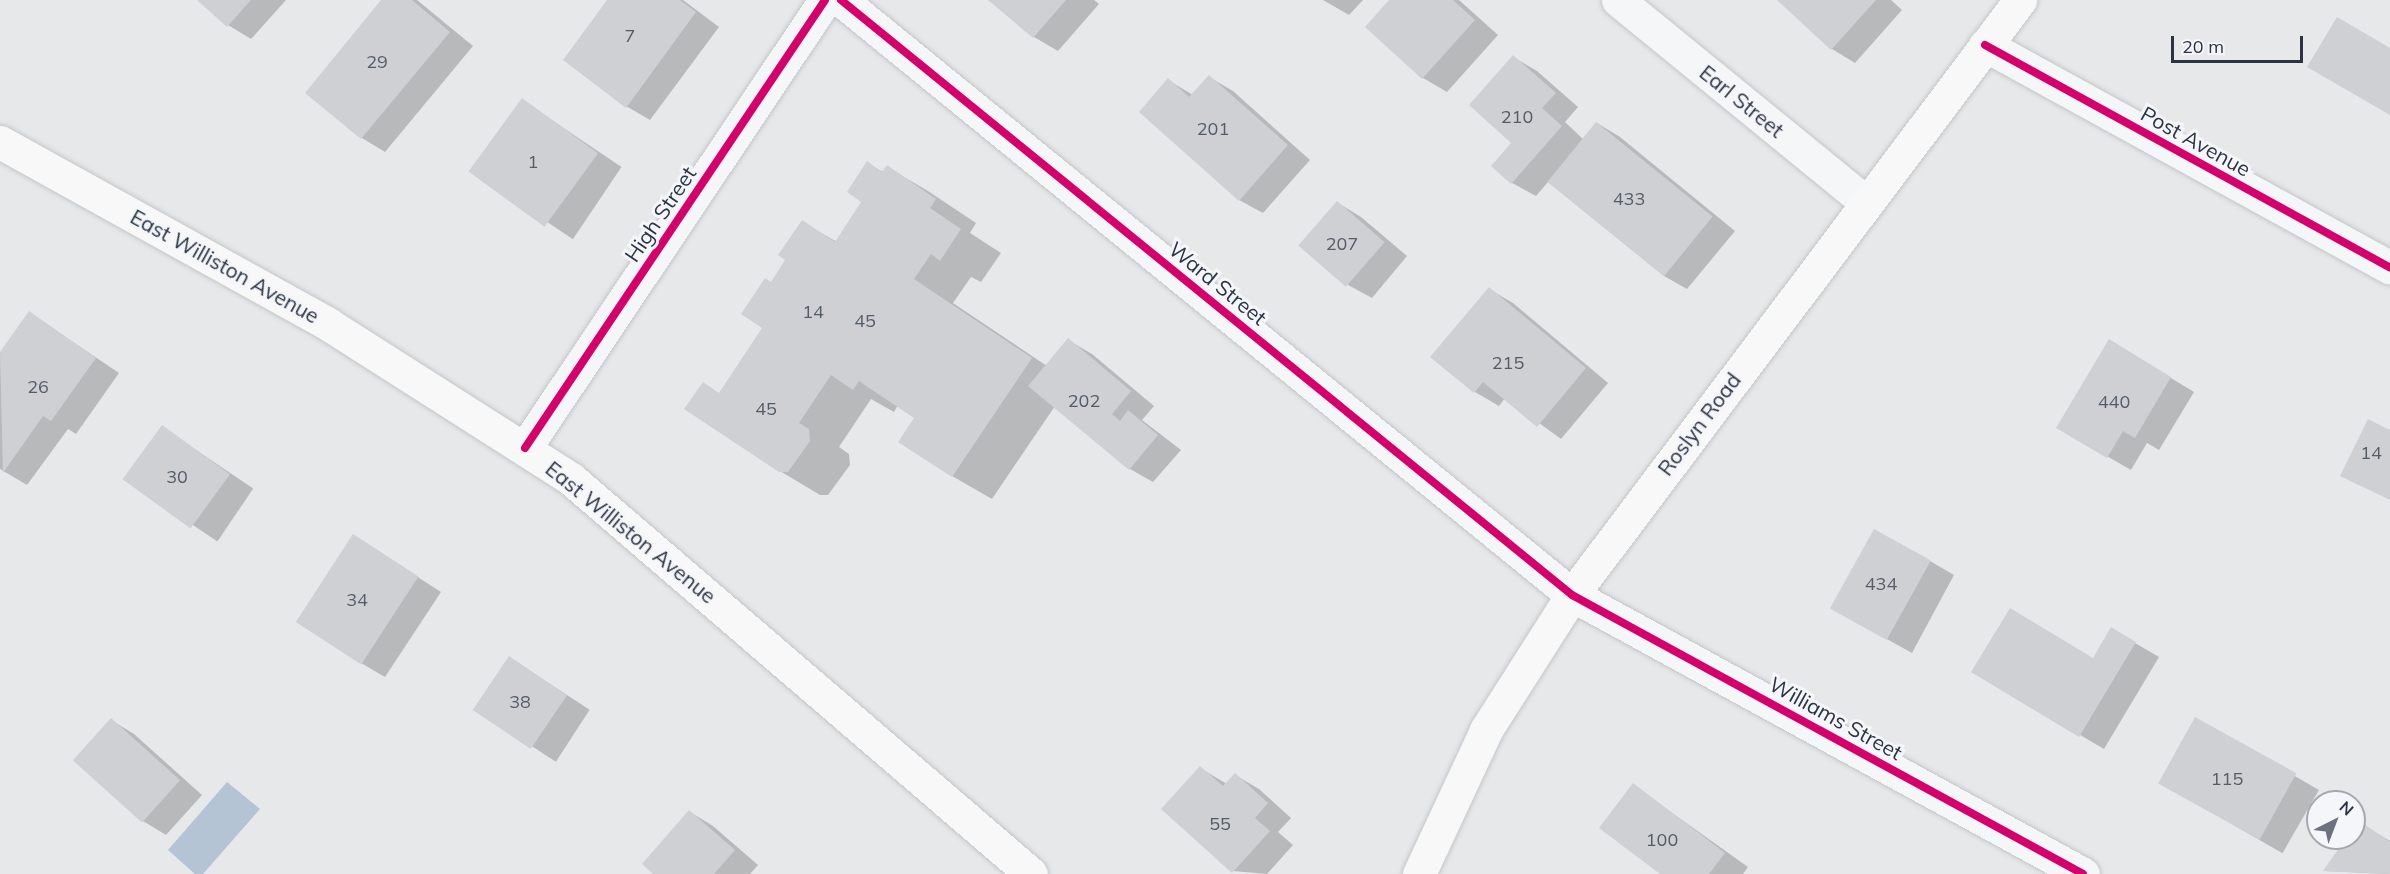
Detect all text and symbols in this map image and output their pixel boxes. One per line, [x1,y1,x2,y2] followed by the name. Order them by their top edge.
[2174,24,2306,62] scale bar
[625,25,635,47] house number: 7
[2182,35,2224,58] text: 20 m
[366,51,388,73] house number: 29
[1695,59,1789,143] street label: Earl Street
[2137,101,2255,181] street label: Post Avenue
[1501,106,1533,128] house number: 210
[1197,118,1229,140] house number: 201
[528,151,538,173] house number: 1
[619,162,701,266] street label: High Street
[1613,188,1645,210] house number: 433
[126,204,324,328] street label: East Williston Avenue
[1326,233,1358,255] house number: 207
[1164,236,1272,330] street label: Ward Street
[802,301,824,323] house number: 14
[854,310,876,332] house number: 45
[1492,352,1524,374] house number: 215
[1652,368,1746,480] street label: Roslyn Road
[27,376,49,398] house number: 26
[1068,390,1100,412] house number: 202
[2098,391,2130,413] house number: 440
[755,398,777,420] house number: 45
[2360,442,2382,464] house number: 14
[541,456,721,608] street label: East Williston Avenue
[166,466,188,488] house number: 30
[1865,573,1897,595] house number: 434
[346,589,368,611] house number: 34
[1765,671,1907,765] street label: Williams Street
[509,691,531,713] house number: 38
[2211,768,2243,790] house number: 115
[2306,790,2366,850] north arrow
[2336,797,2358,820] text: N
[1209,813,1231,835] house number: 55
[1646,829,1678,851] house number: 100

